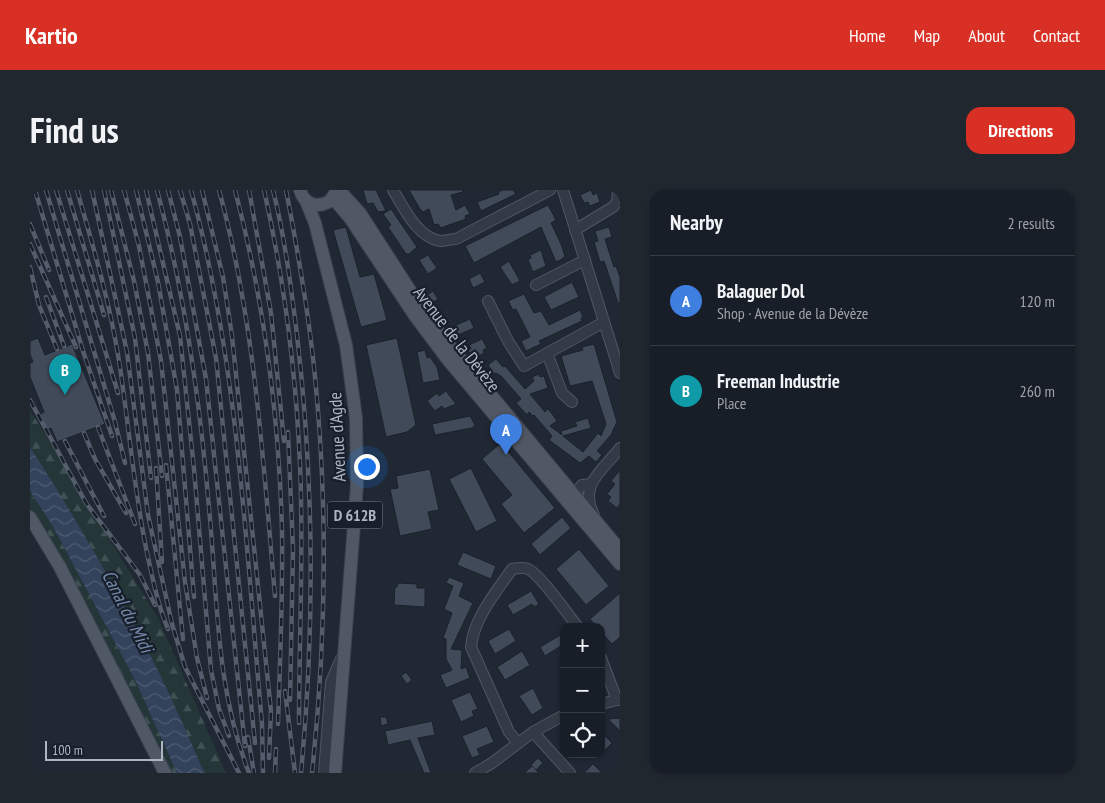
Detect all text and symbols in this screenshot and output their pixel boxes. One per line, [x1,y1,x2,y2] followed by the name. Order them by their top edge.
[25,20,78,51] text: Kartio
[849,24,886,47] text: Home
[914,24,940,47] text: Map
[968,24,1005,47] text: About
[1033,24,1080,47] text: Contact
[30,107,119,153] text: Find us
[966,107,1075,154] button: Directions
[670,209,723,236] text: Nearby
[1008,213,1055,233] text: 2 results
[717,279,804,303] text: Balaguer Dol
[408,281,506,397] street label: Avenue de la Dévèze
[682,291,690,311] text: A
[1020,291,1055,311] text: 120 m
[717,303,868,323] text: Shop · Avenue de la Dévèze
[49,354,81,395] pin: B
[717,369,840,393] text: Freeman Industrie
[682,381,690,401] text: B
[1020,381,1055,401] text: 260 m
[323,391,351,483] street label: Avenue d'Agde
[717,393,746,413] text: Place
[490,414,522,455] pin: A
[354,454,380,480] your location
[328,502,382,528] road number: D 612B
[97,566,160,659] water label: Canal du Midi
[560,623,605,758] map controls
[560,623,605,668] button: +
[560,668,605,713] button: −
[560,713,605,758] button: locate
[45,738,162,761] scale bar
[52,741,83,759] text: 100 m

